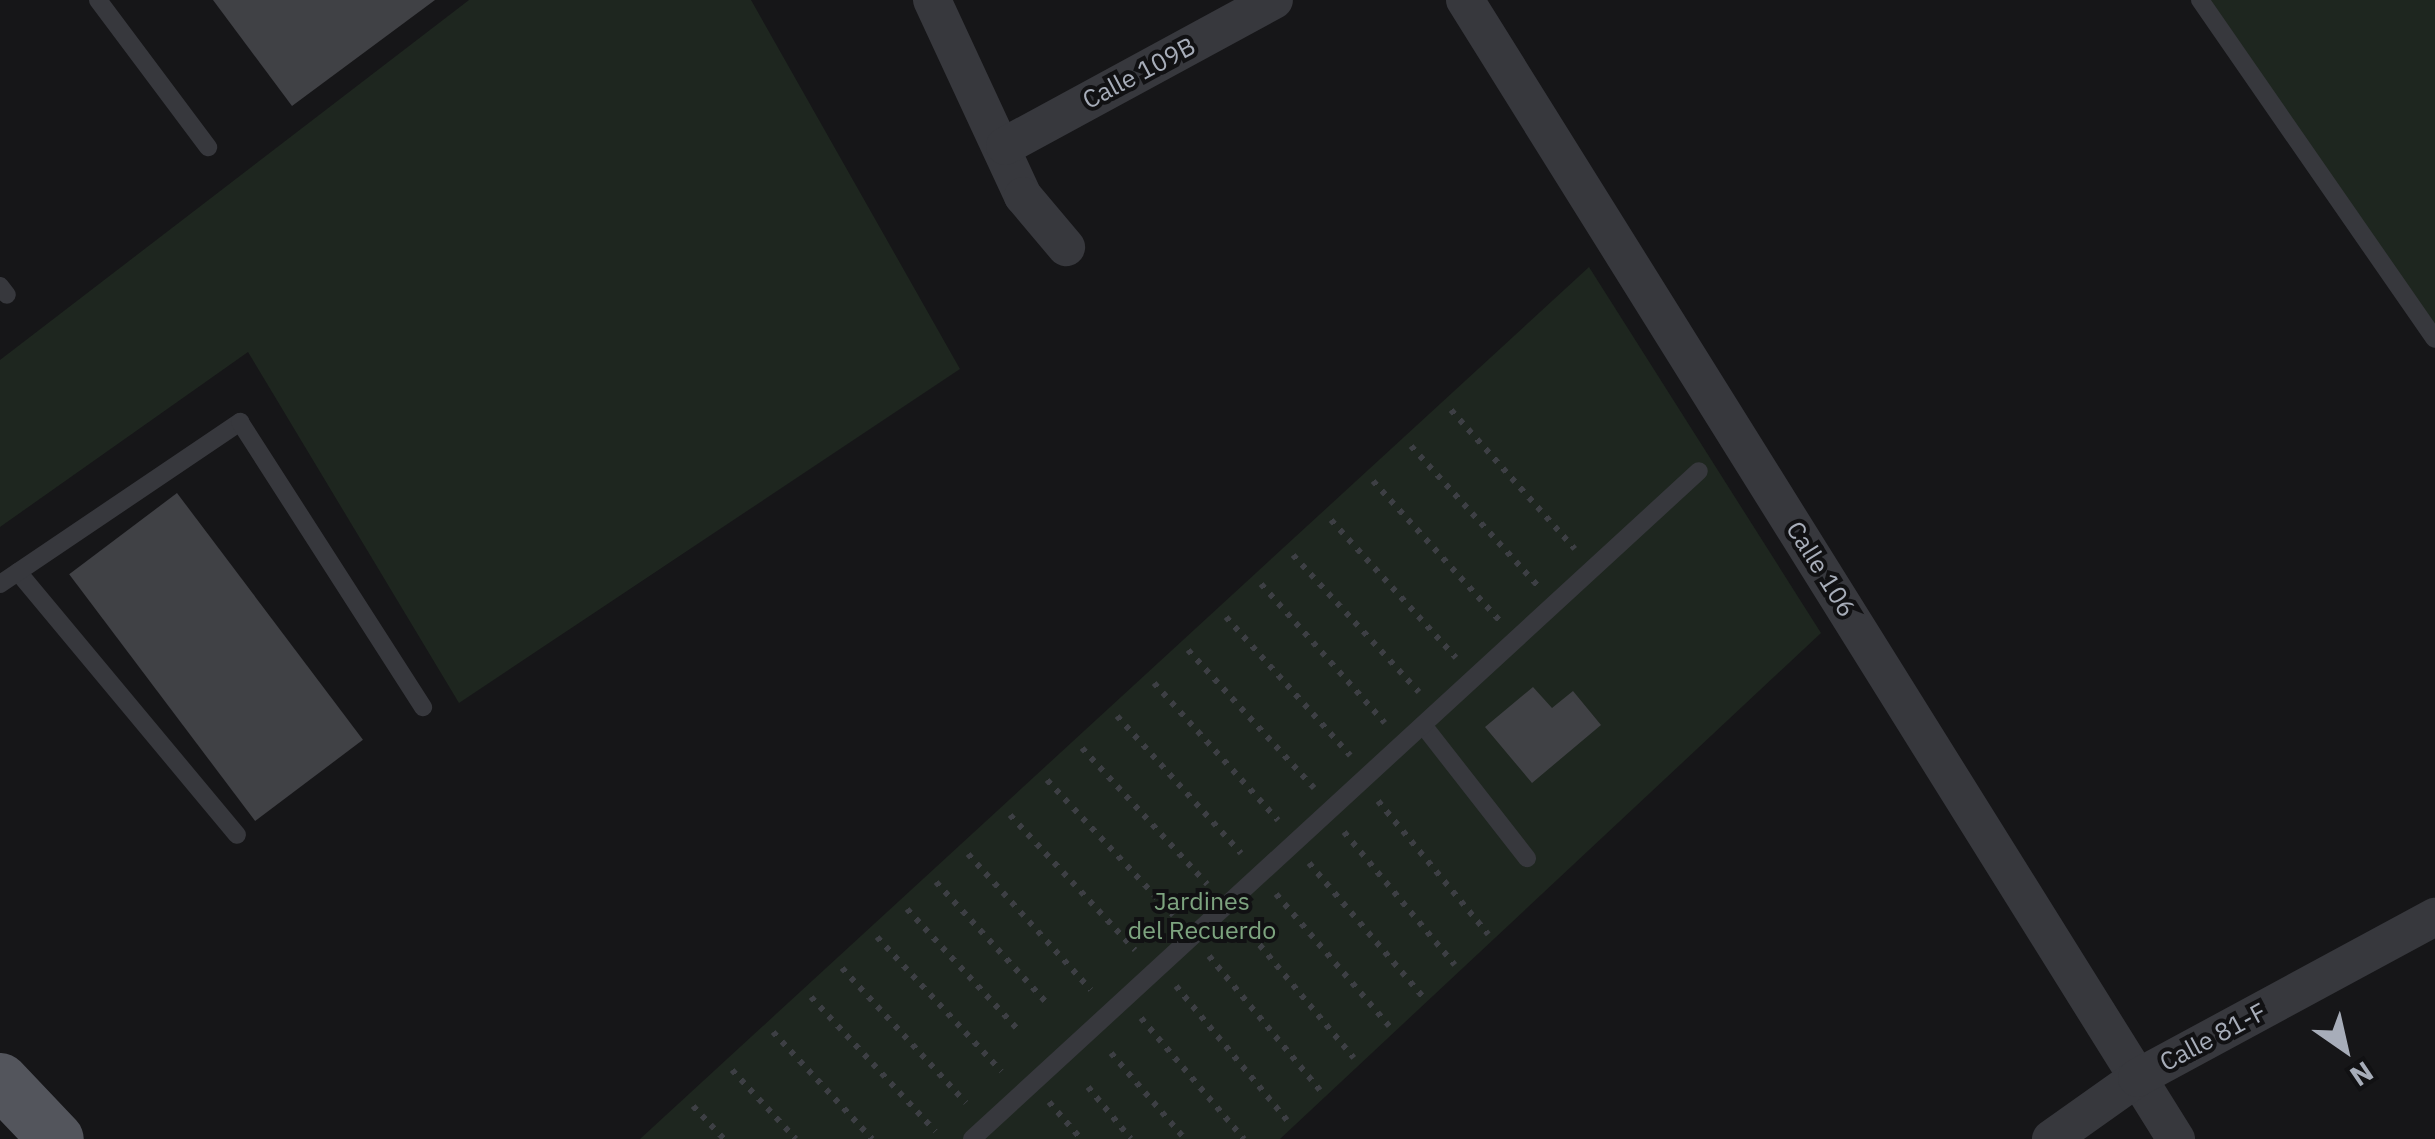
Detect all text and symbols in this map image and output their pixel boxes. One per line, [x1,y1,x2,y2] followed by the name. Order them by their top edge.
[1078,31,1200,115] street label: Calle 109B
[1780,516,1862,622] street label: Calle 106
[1128,887,1276,946] park label: Jardines del Recuerdo
[2155,997,2271,1077] street label: Calle 81-F
[2295,999,2395,1099] north arrow
[2343,1053,2381,1095] text: N

